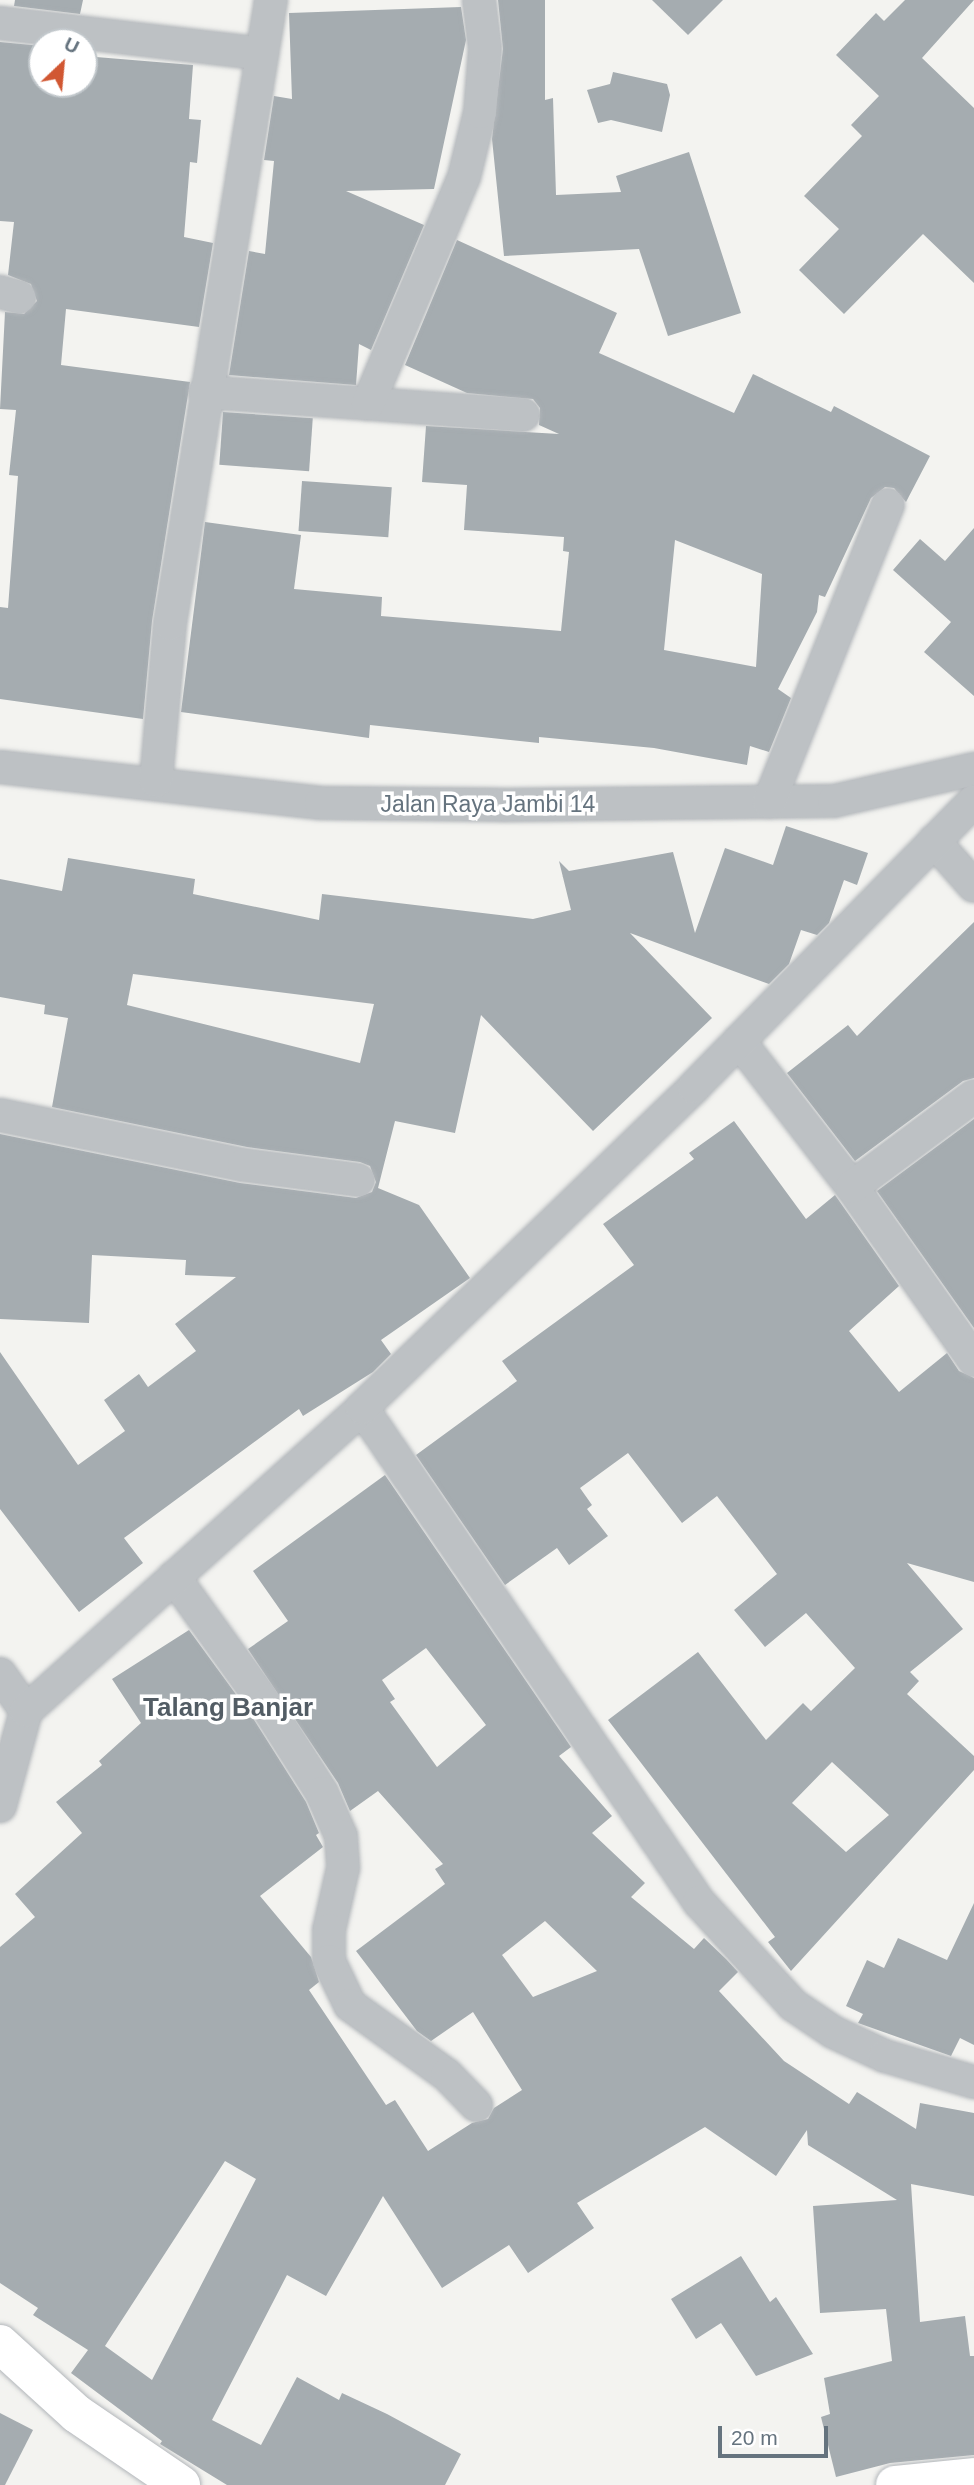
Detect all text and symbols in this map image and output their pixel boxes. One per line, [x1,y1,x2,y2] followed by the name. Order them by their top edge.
[28,28,98,98] north arrow
[61,33,82,58] text: U
[381,790,595,818] street label: Jalan Raya Jambi 14
[143,1692,313,1724] district label: Talang Banjar
[722,2412,832,2456] scale bar
[731,2426,778,2449] text: 20 m

